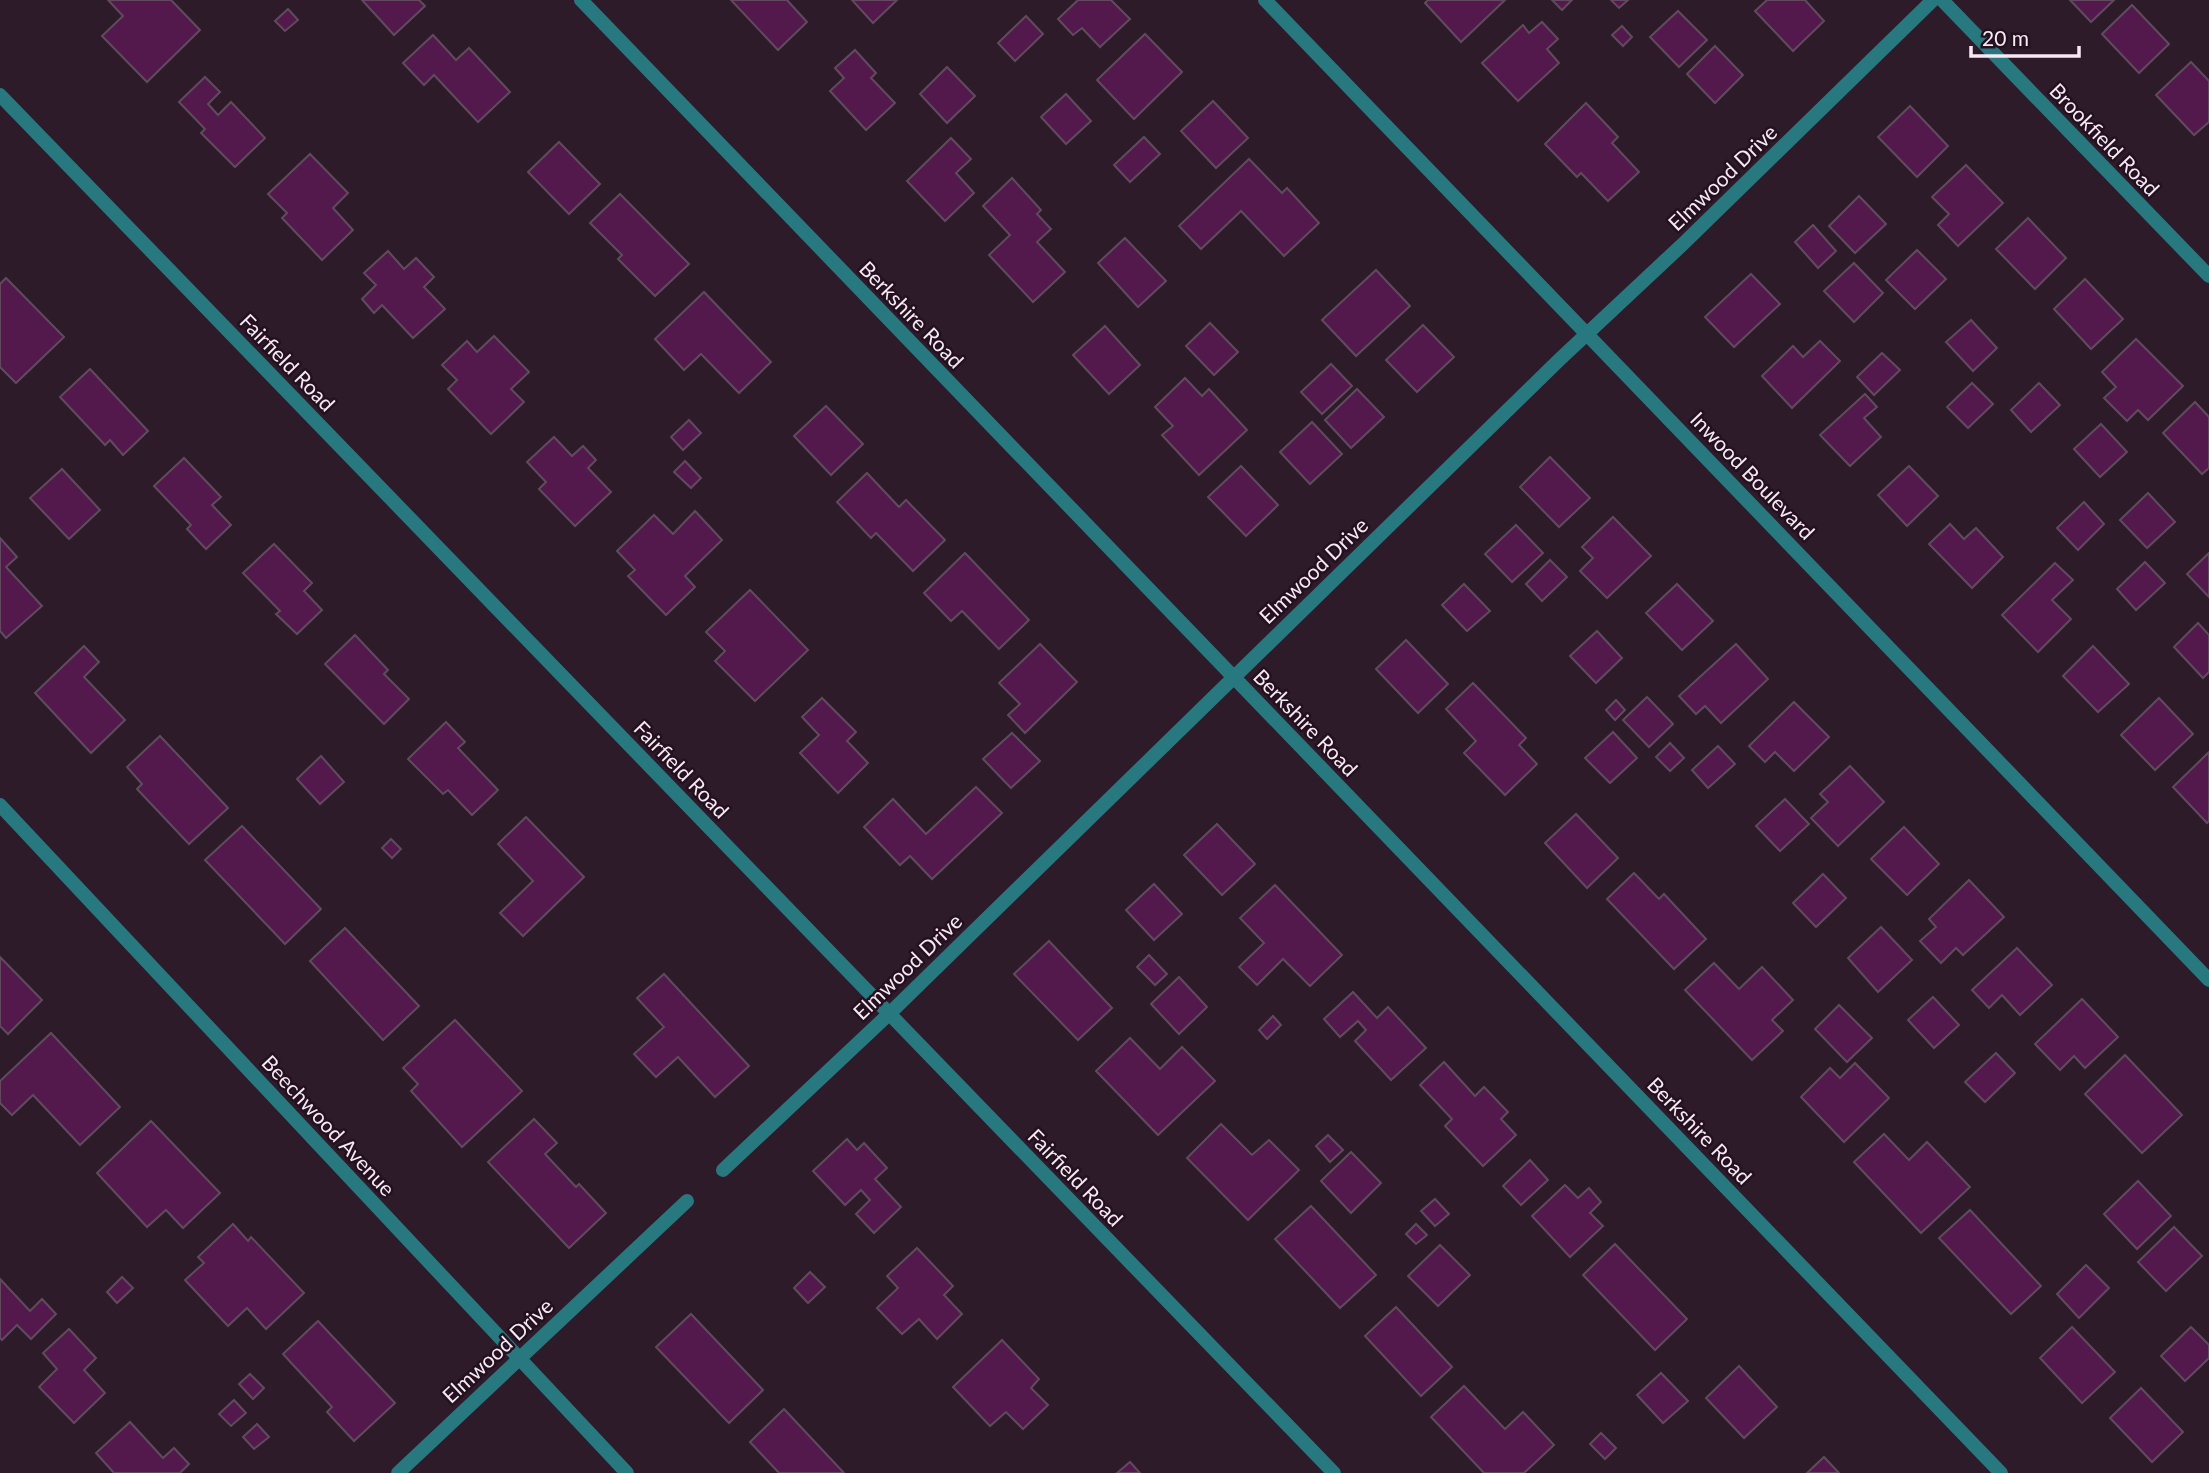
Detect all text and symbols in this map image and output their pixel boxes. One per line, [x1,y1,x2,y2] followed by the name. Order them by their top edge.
[1971,14,2080,58] scale bar
[1982,25,2029,50] text: 20 m
[2045,78,2165,200] street label: Brookfield Road
[1662,119,1782,235] street label: Elmwood Drive
[855,255,969,373] street label: Berkshire Road
[235,308,341,416] street label: Fairfield Road
[1686,406,1820,544] street label: Inwood Boulevard
[1253,512,1373,628] street label: Elmwood Drive
[1249,663,1363,781] street label: Berkshire Road
[629,715,735,823] street label: Fairfield Road
[847,908,967,1024] street label: Elmwood Drive
[257,1049,401,1201] street label: Beechwood Avenue
[1643,1071,1757,1189] street label: Berkshire Road
[1023,1123,1129,1231] street label: Fairfield Road
[437,1293,557,1407] street label: Elmwood Drive

